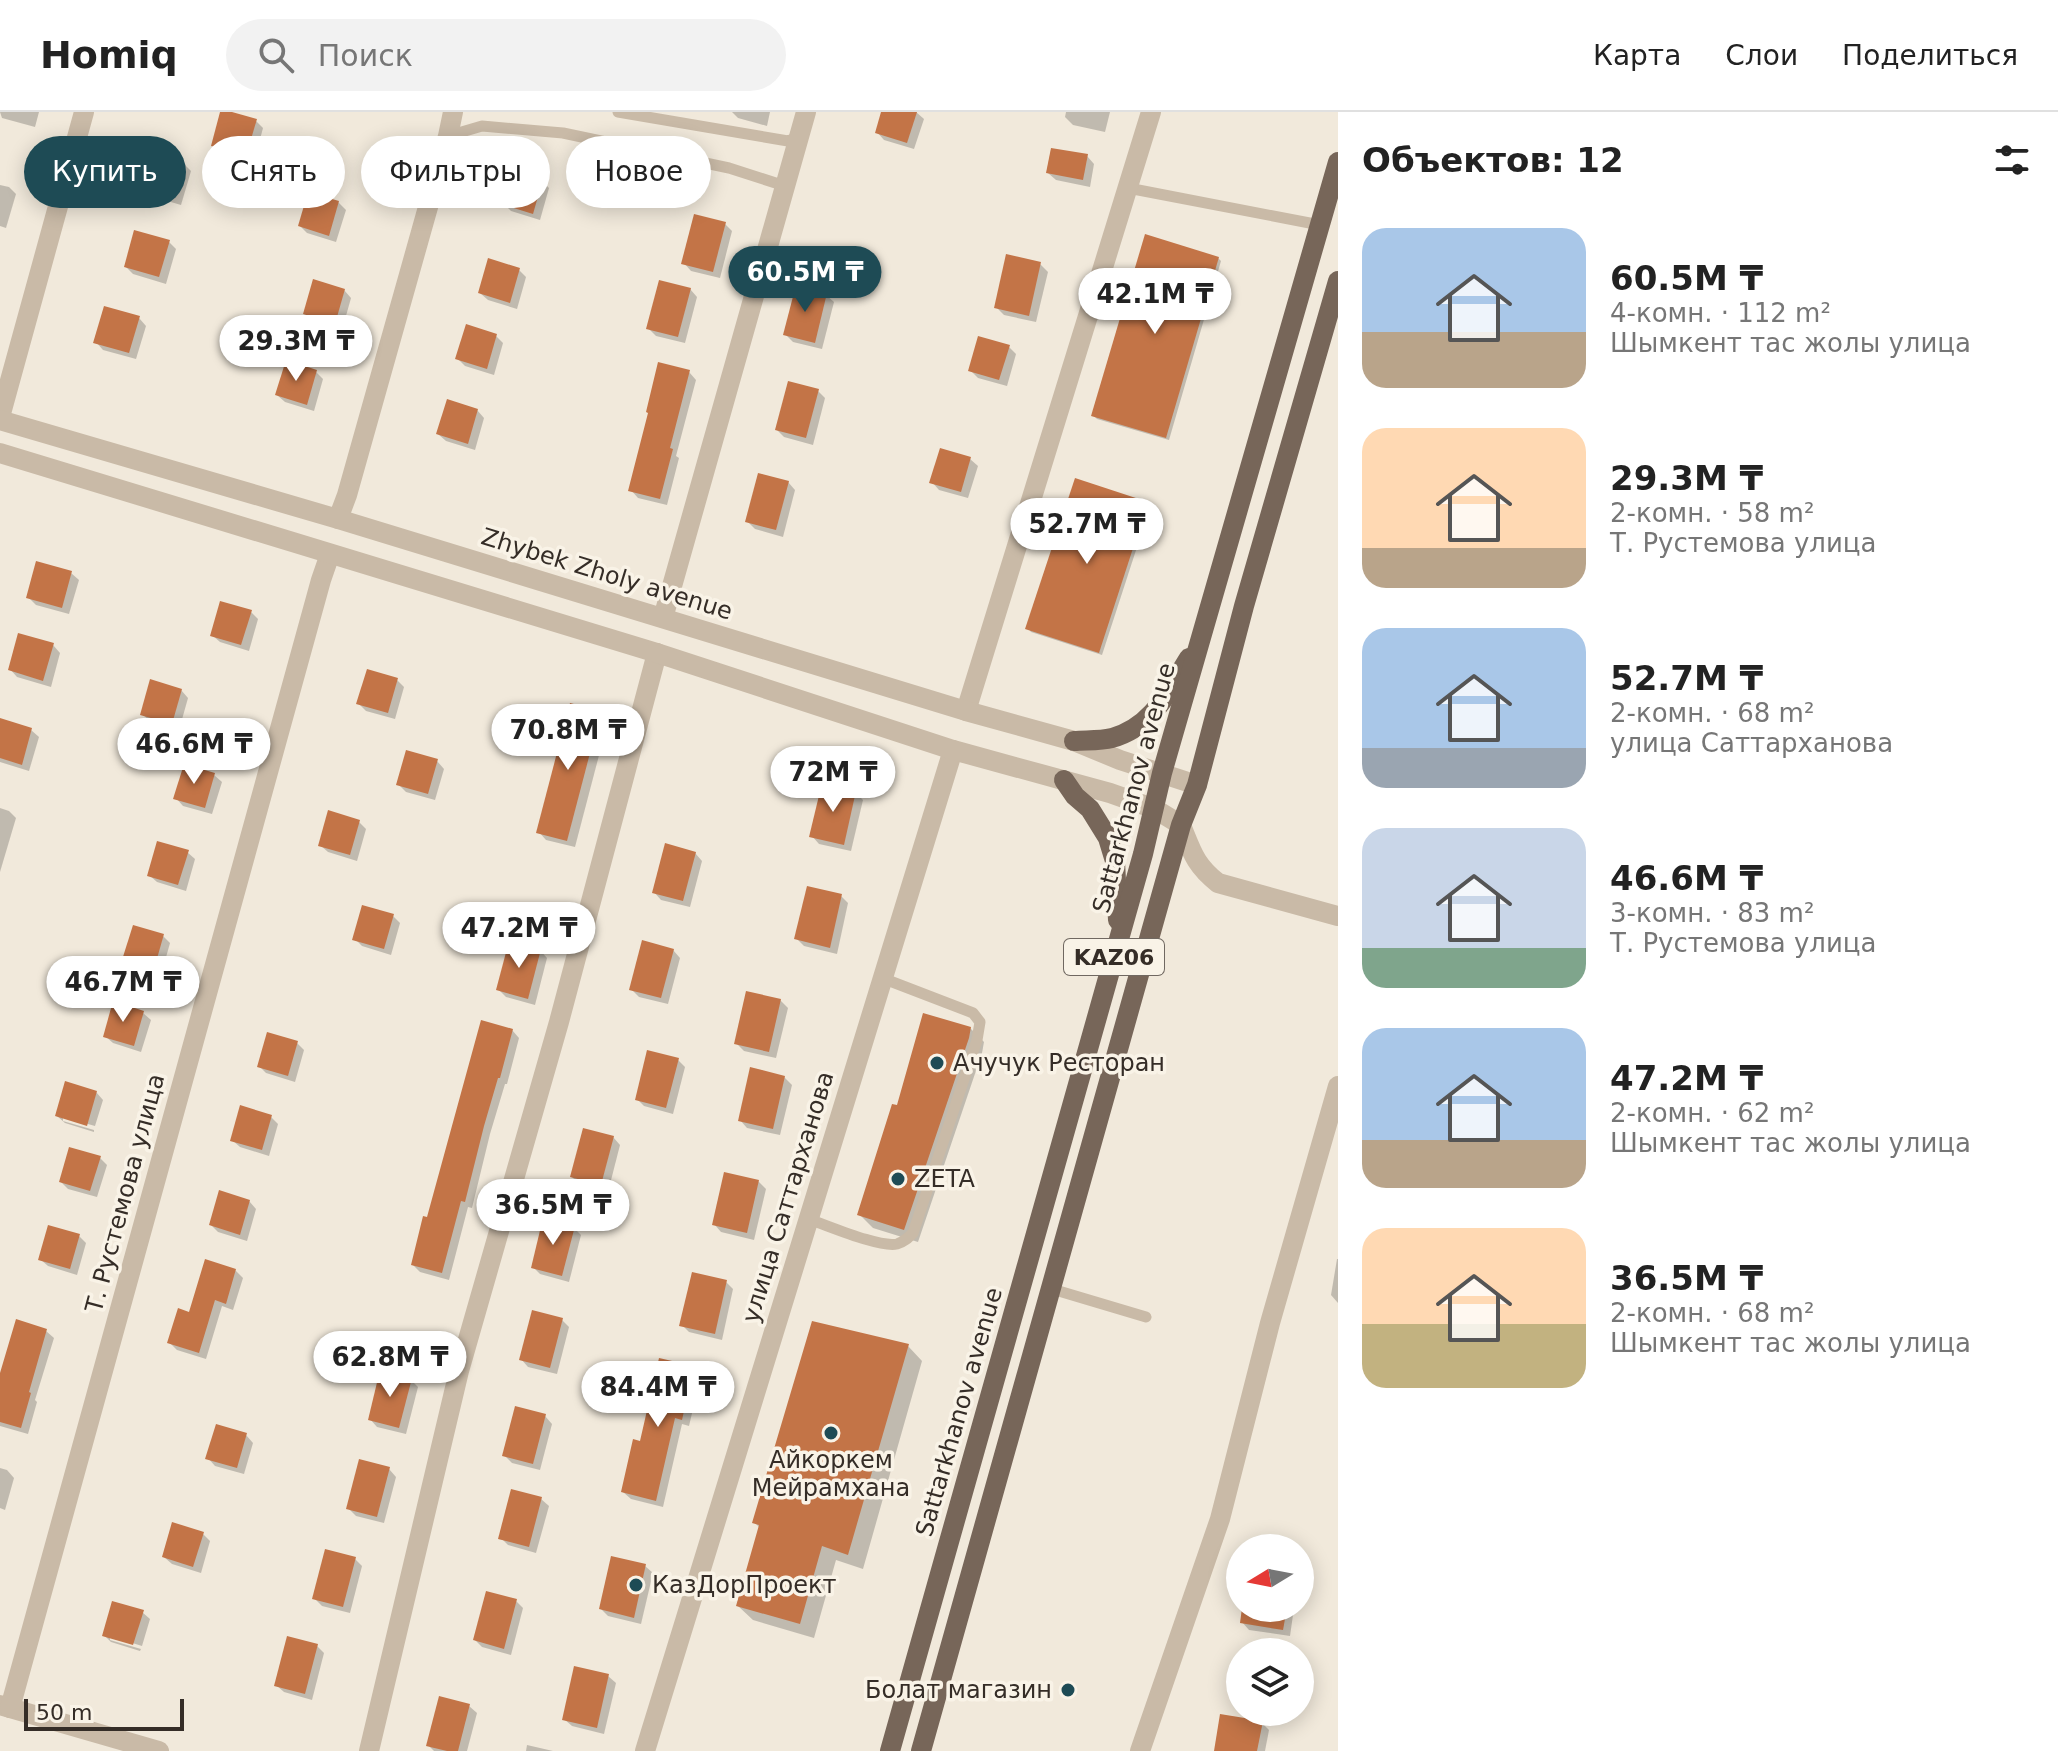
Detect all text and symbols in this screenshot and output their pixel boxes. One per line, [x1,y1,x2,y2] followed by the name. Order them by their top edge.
[226,19,786,91] search box
[40,33,178,77] text: Homiq
[254,33,298,77] icon: search
[318,38,413,73] text: Поиск
[1593,39,1681,72] text: Карта
[1725,39,1798,72] text: Слои
[1842,39,2018,72] text: Поделиться
[24,136,186,208] chip: Купить
[202,136,345,208] chip: Снять
[361,136,550,208] chip: Фильтры
[566,136,711,208] chip: Новое
[1990,138,2034,182] icon: filters
[1362,140,1624,180] text: Объектов: 12
[731,246,879,314] pin: 60.5M ₸
[746,257,864,287] text: 60.5M ₸
[1610,258,1763,298] text: 60.5M ₸
[1426,260,1522,356] icon: home
[1081,268,1229,336] pin: 42.1M ₸
[1096,279,1214,309] text: 42.1M ₸
[1610,298,1831,328] text: 4-комн. · 112 m²
[222,315,370,383] pin: 29.3M ₸
[237,326,355,356] text: 29.3M ₸
[1610,328,1971,358] text: Шымкент тас жолы улица
[1610,458,1763,498] text: 29.3M ₸
[1426,460,1522,556] icon: home
[1013,498,1161,566] pin: 52.7M ₸
[1610,498,1814,528] text: 2-комн. · 58 m²
[1028,509,1146,539] text: 52.7M ₸
[478,522,736,626] street label: Zhybek Zholy avenue
[1610,528,1877,558] text: Т. Рустемова улица
[1610,658,1763,698] text: 52.7M ₸
[1087,660,1181,916] street label: Sattarkhanov avenue
[1426,660,1522,756] icon: home
[1610,698,1814,728] text: 2-комн. · 68 m²
[494,704,642,772] pin: 70.8M ₸
[509,715,627,745] text: 70.8M ₸
[120,718,268,786] pin: 46.6M ₸
[1610,728,1893,758] text: улица Саттарханова
[135,729,253,759] text: 46.6M ₸
[777,746,889,814] pin: 72M ₸
[788,757,878,787] text: 72M ₸
[1610,858,1763,898] text: 46.6M ₸
[1426,860,1522,956] icon: home
[1610,898,1814,928] text: 3-комн. · 83 m²
[445,902,593,970] pin: 47.2M ₸
[460,913,578,943] text: 47.2M ₸
[1610,928,1877,958] text: Т. Рустемова улица
[1064,939,1164,975] road number: KАZ06
[49,956,197,1024] pin: 46.7M ₸
[64,967,182,997] text: 46.7M ₸
[953,1049,1165,1077] place label: Ачучук Ресторан
[928,1054,946,1072] marker: Ачучук Ресторан
[1610,1058,1763,1098] text: 47.2M ₸
[1426,1060,1522,1156] icon: home
[736,1068,840,1326] street label: улица Саттарханова
[79,1071,170,1316] street label: Т. Рустемова улица
[1610,1098,1814,1128] text: 2-комн. · 62 m²
[1610,1128,1971,1158] text: Шымкент тас жолы улица
[914,1165,975,1193] place label: ZETA
[889,1170,907,1188] marker: ZETA
[479,1179,627,1247] pin: 36.5M ₸
[494,1190,612,1220] text: 36.5M ₸
[1610,1258,1763,1298] text: 36.5M ₸
[1426,1260,1522,1356] icon: home
[910,1284,1008,1540] street label: Sattarkhanov avenue
[1610,1298,1814,1328] text: 2-комн. · 68 m²
[1610,1328,1971,1358] text: Шымкент тас жолы улица
[316,1331,464,1399] pin: 62.8M ₸
[331,1342,449,1372] text: 62.8M ₸
[584,1361,732,1429] pin: 84.4M ₸
[599,1372,717,1402] text: 84.4M ₸
[822,1424,840,1442] marker: Айкоркем Мейрамхана
[752,1446,910,1502] place label: Айкоркем Мейрамхана
[1226,1534,1314,1622] north arrow
[1226,1534,1314,1726] map controls
[652,1571,836,1599] place label: КазДорПроект
[627,1576,645,1594] marker: КазДорПроект
[1226,1638,1314,1726] button: layers
[865,1676,1052,1704] place label: Болат магазин
[1059,1681,1077,1699] marker: Болат магазин
[24,1695,184,1731] scale bar
[36,1700,92,1725] text: 50 m

